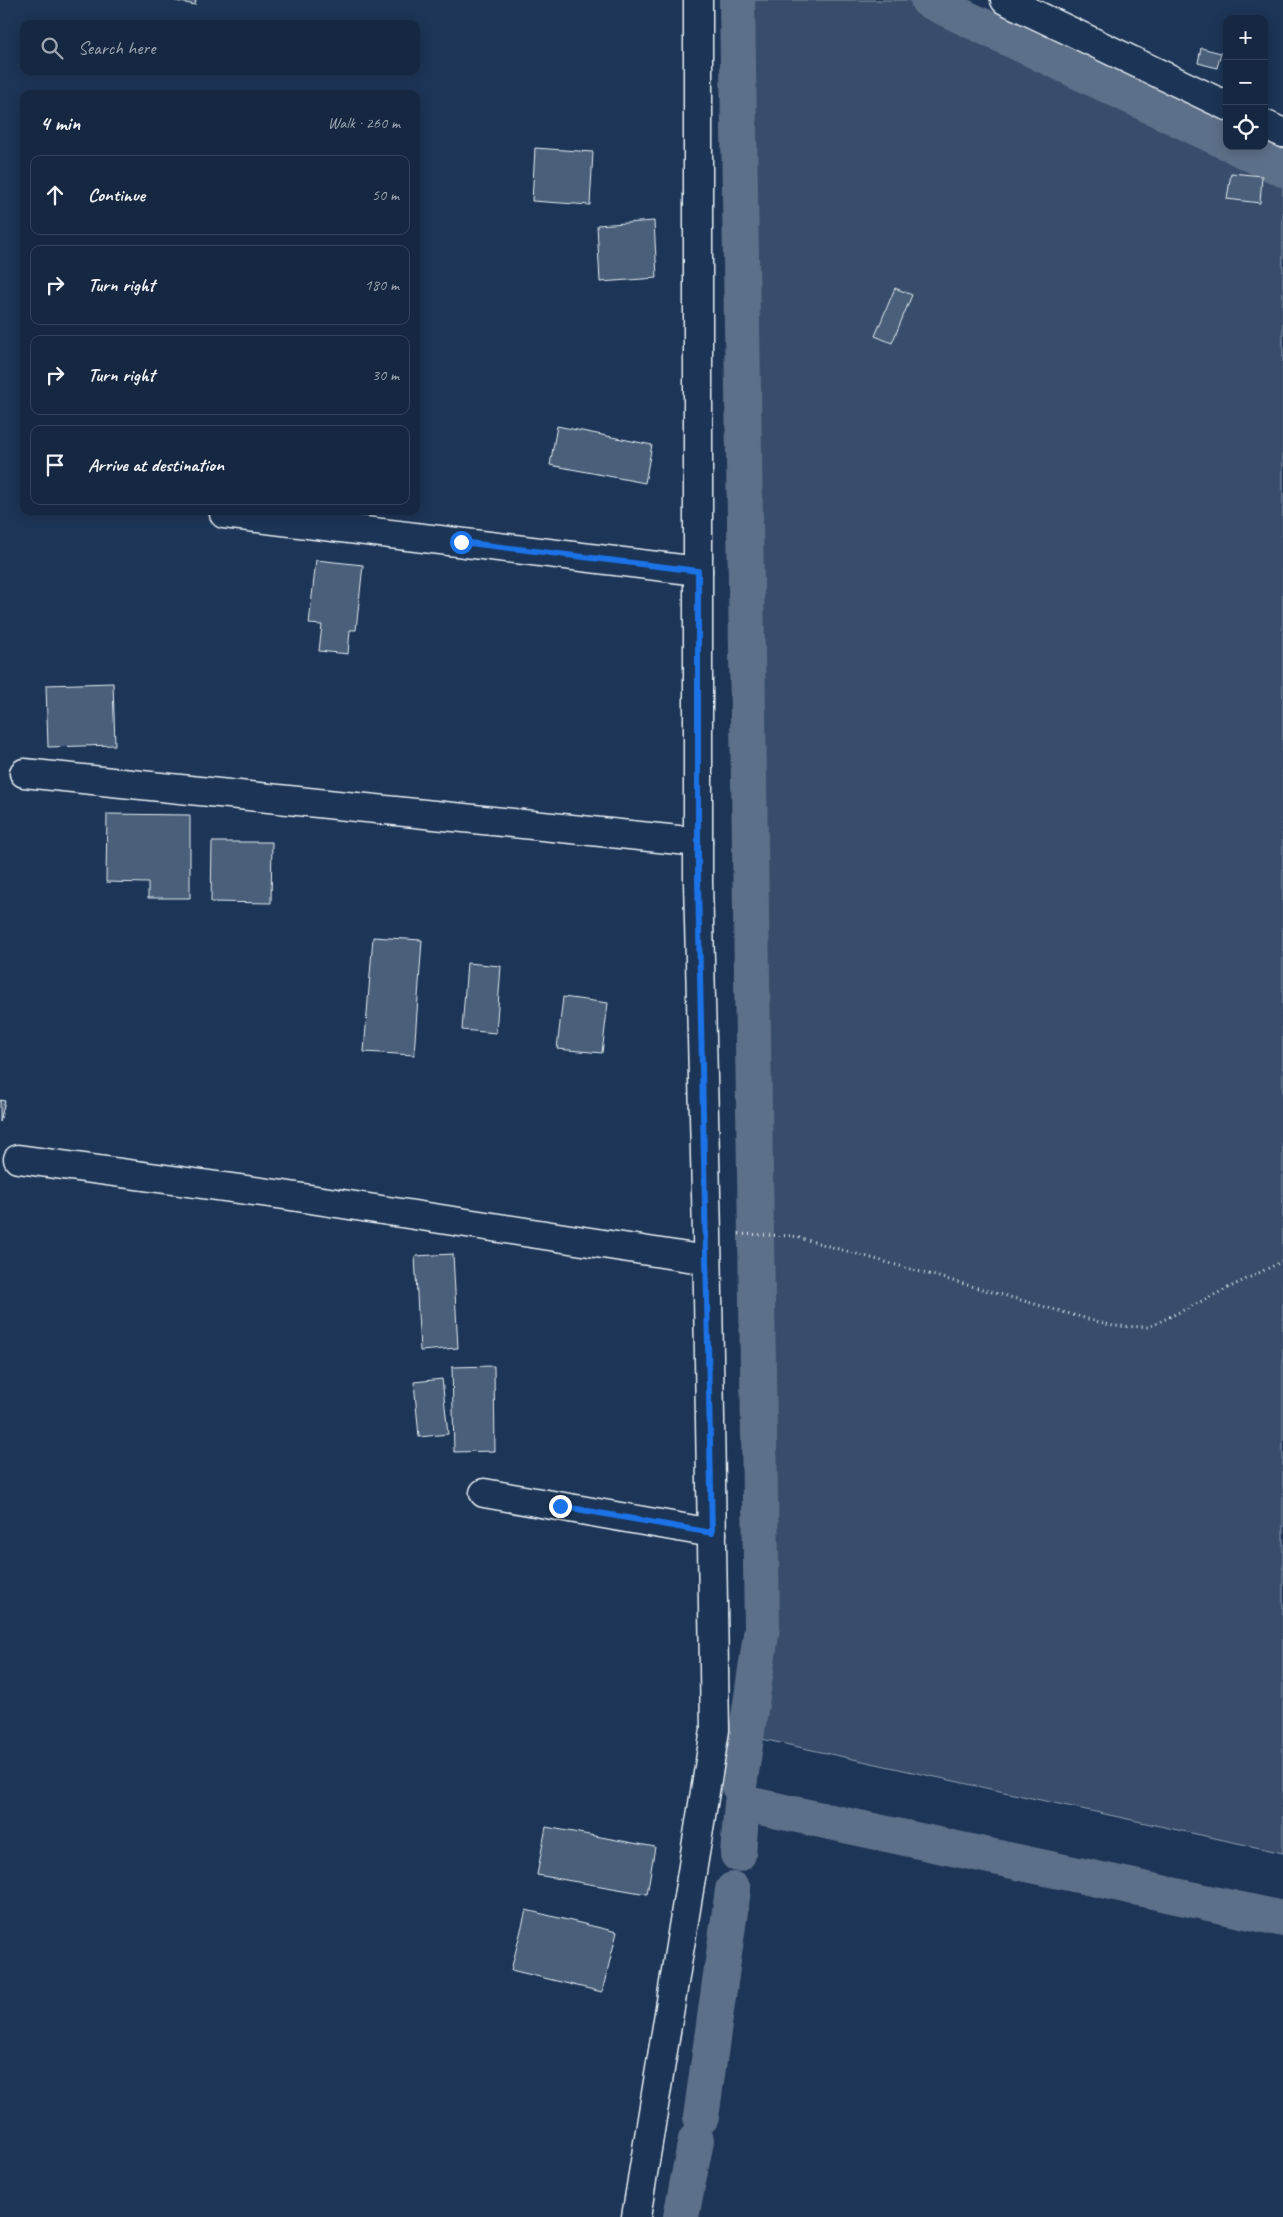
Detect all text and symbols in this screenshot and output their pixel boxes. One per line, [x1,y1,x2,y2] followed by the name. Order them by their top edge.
[1223,15,1268,150] map controls
[1223,15,1268,60] button: +
[20,20,420,75] search box
[38,34,66,62] icon: search
[78,36,155,60] text: Search here
[1223,60,1268,105] button: −
[1223,105,1268,150] button: locate
[40,110,80,136] text: 4 min
[328,113,400,133] text: Walk · 260 m
[41,181,69,209] icon: ahead
[88,183,145,207] text: Continue
[372,185,399,205] text: 50 m
[41,271,69,299] icon: right
[88,273,155,297] text: Turn right
[365,275,399,295] text: 180 m
[41,361,69,389] icon: right
[88,363,155,387] text: Turn right
[372,365,399,385] text: 30 m
[41,451,69,479] icon: arrive
[88,453,224,477] text: Arrive at destination
[450,531,473,554] route start
[549,1495,572,1518] route end

